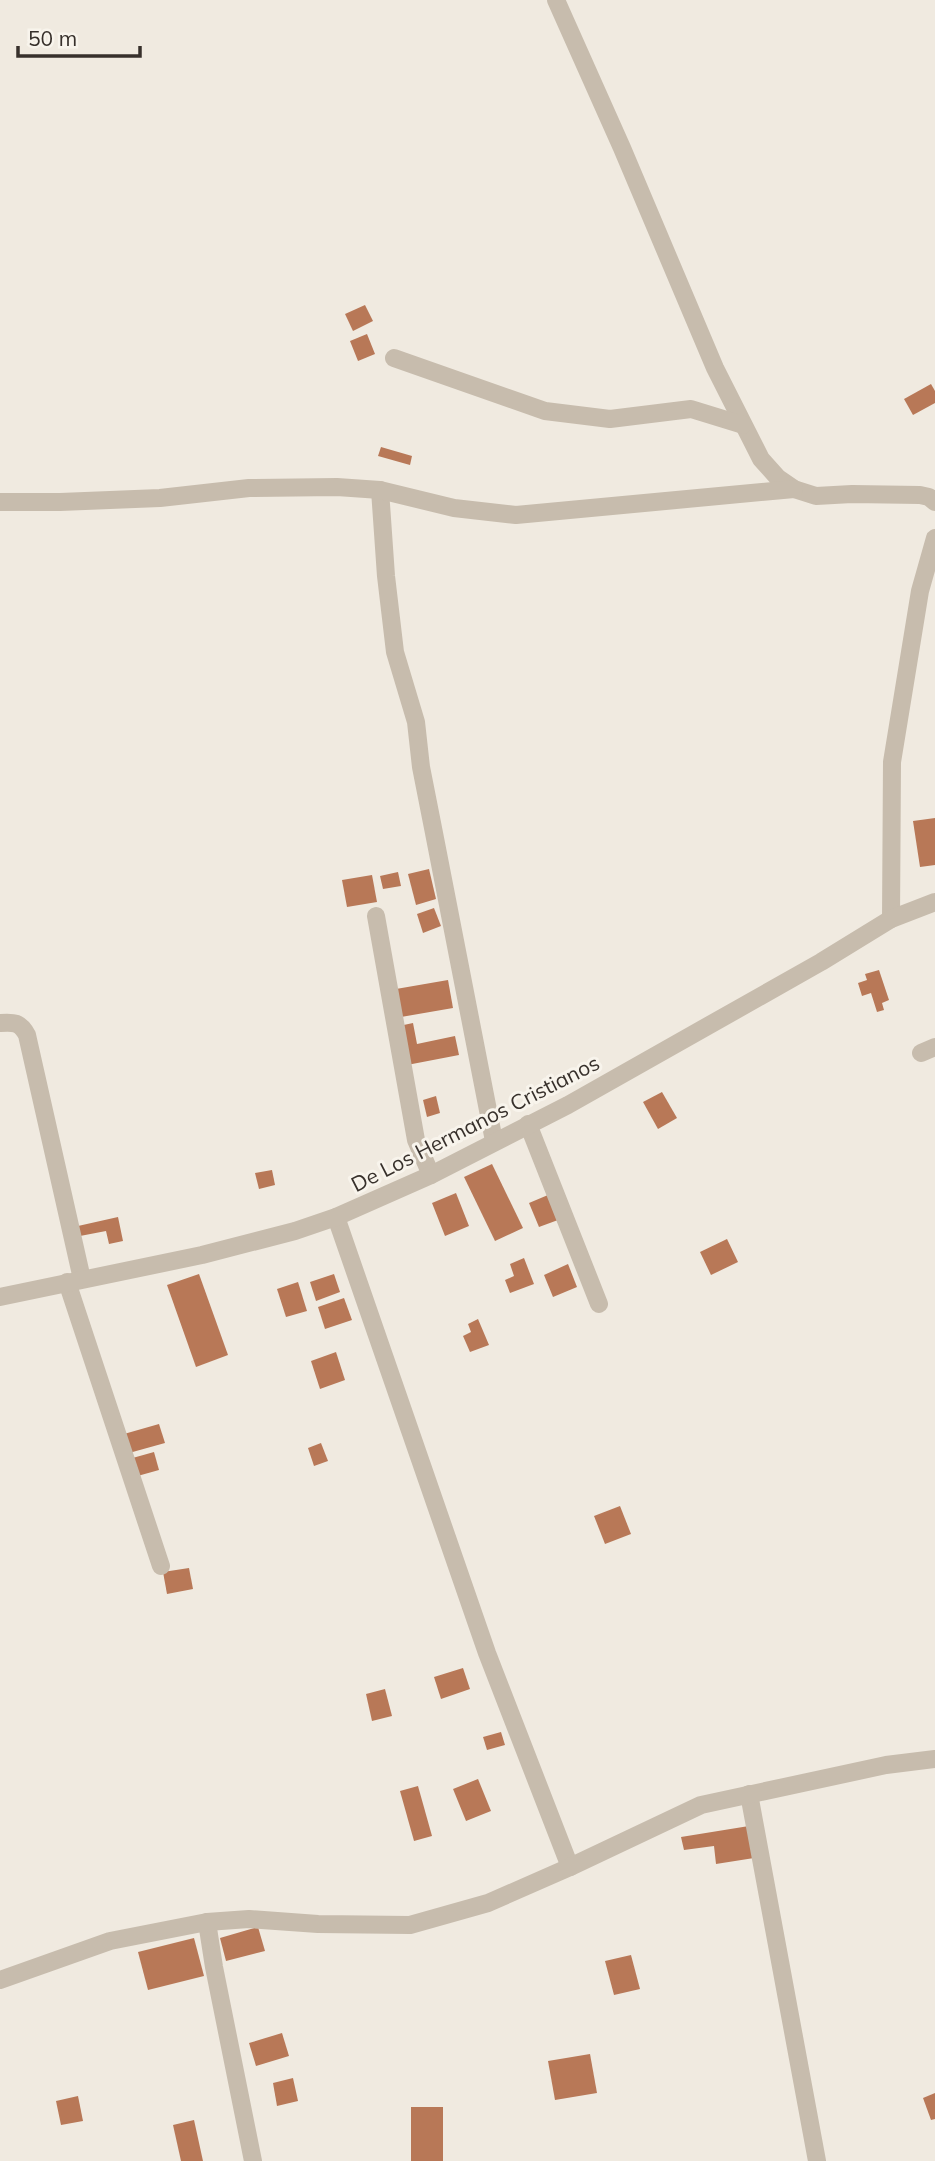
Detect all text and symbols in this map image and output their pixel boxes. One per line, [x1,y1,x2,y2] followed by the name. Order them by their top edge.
[18,14,140,58] scale bar
[28,25,77,51] text: 50 m
[347,1049,603,1197] street label: De Los Hermanos Cristianos

